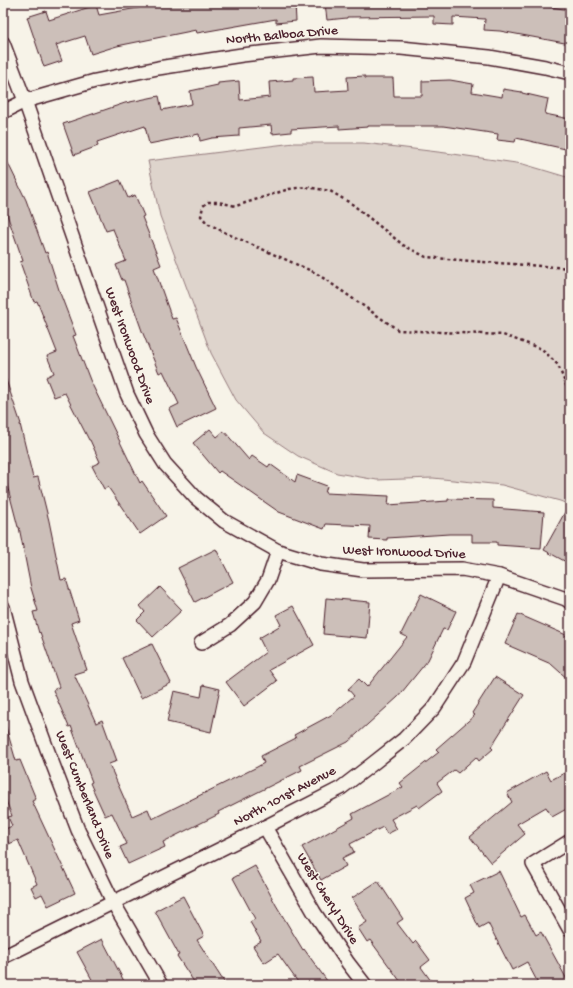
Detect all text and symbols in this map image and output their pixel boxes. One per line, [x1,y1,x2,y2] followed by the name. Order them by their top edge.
[225,23,339,49] street label: North Balboa Drive
[100,285,158,407] street label: West Ironwood Drive
[342,542,467,564] street label: West Ironwood Drive
[51,729,118,862] street label: West Cumberland Drive
[231,763,340,831] street label: North 101st Avenue
[292,850,362,948] street label: West Cheryl Drive

